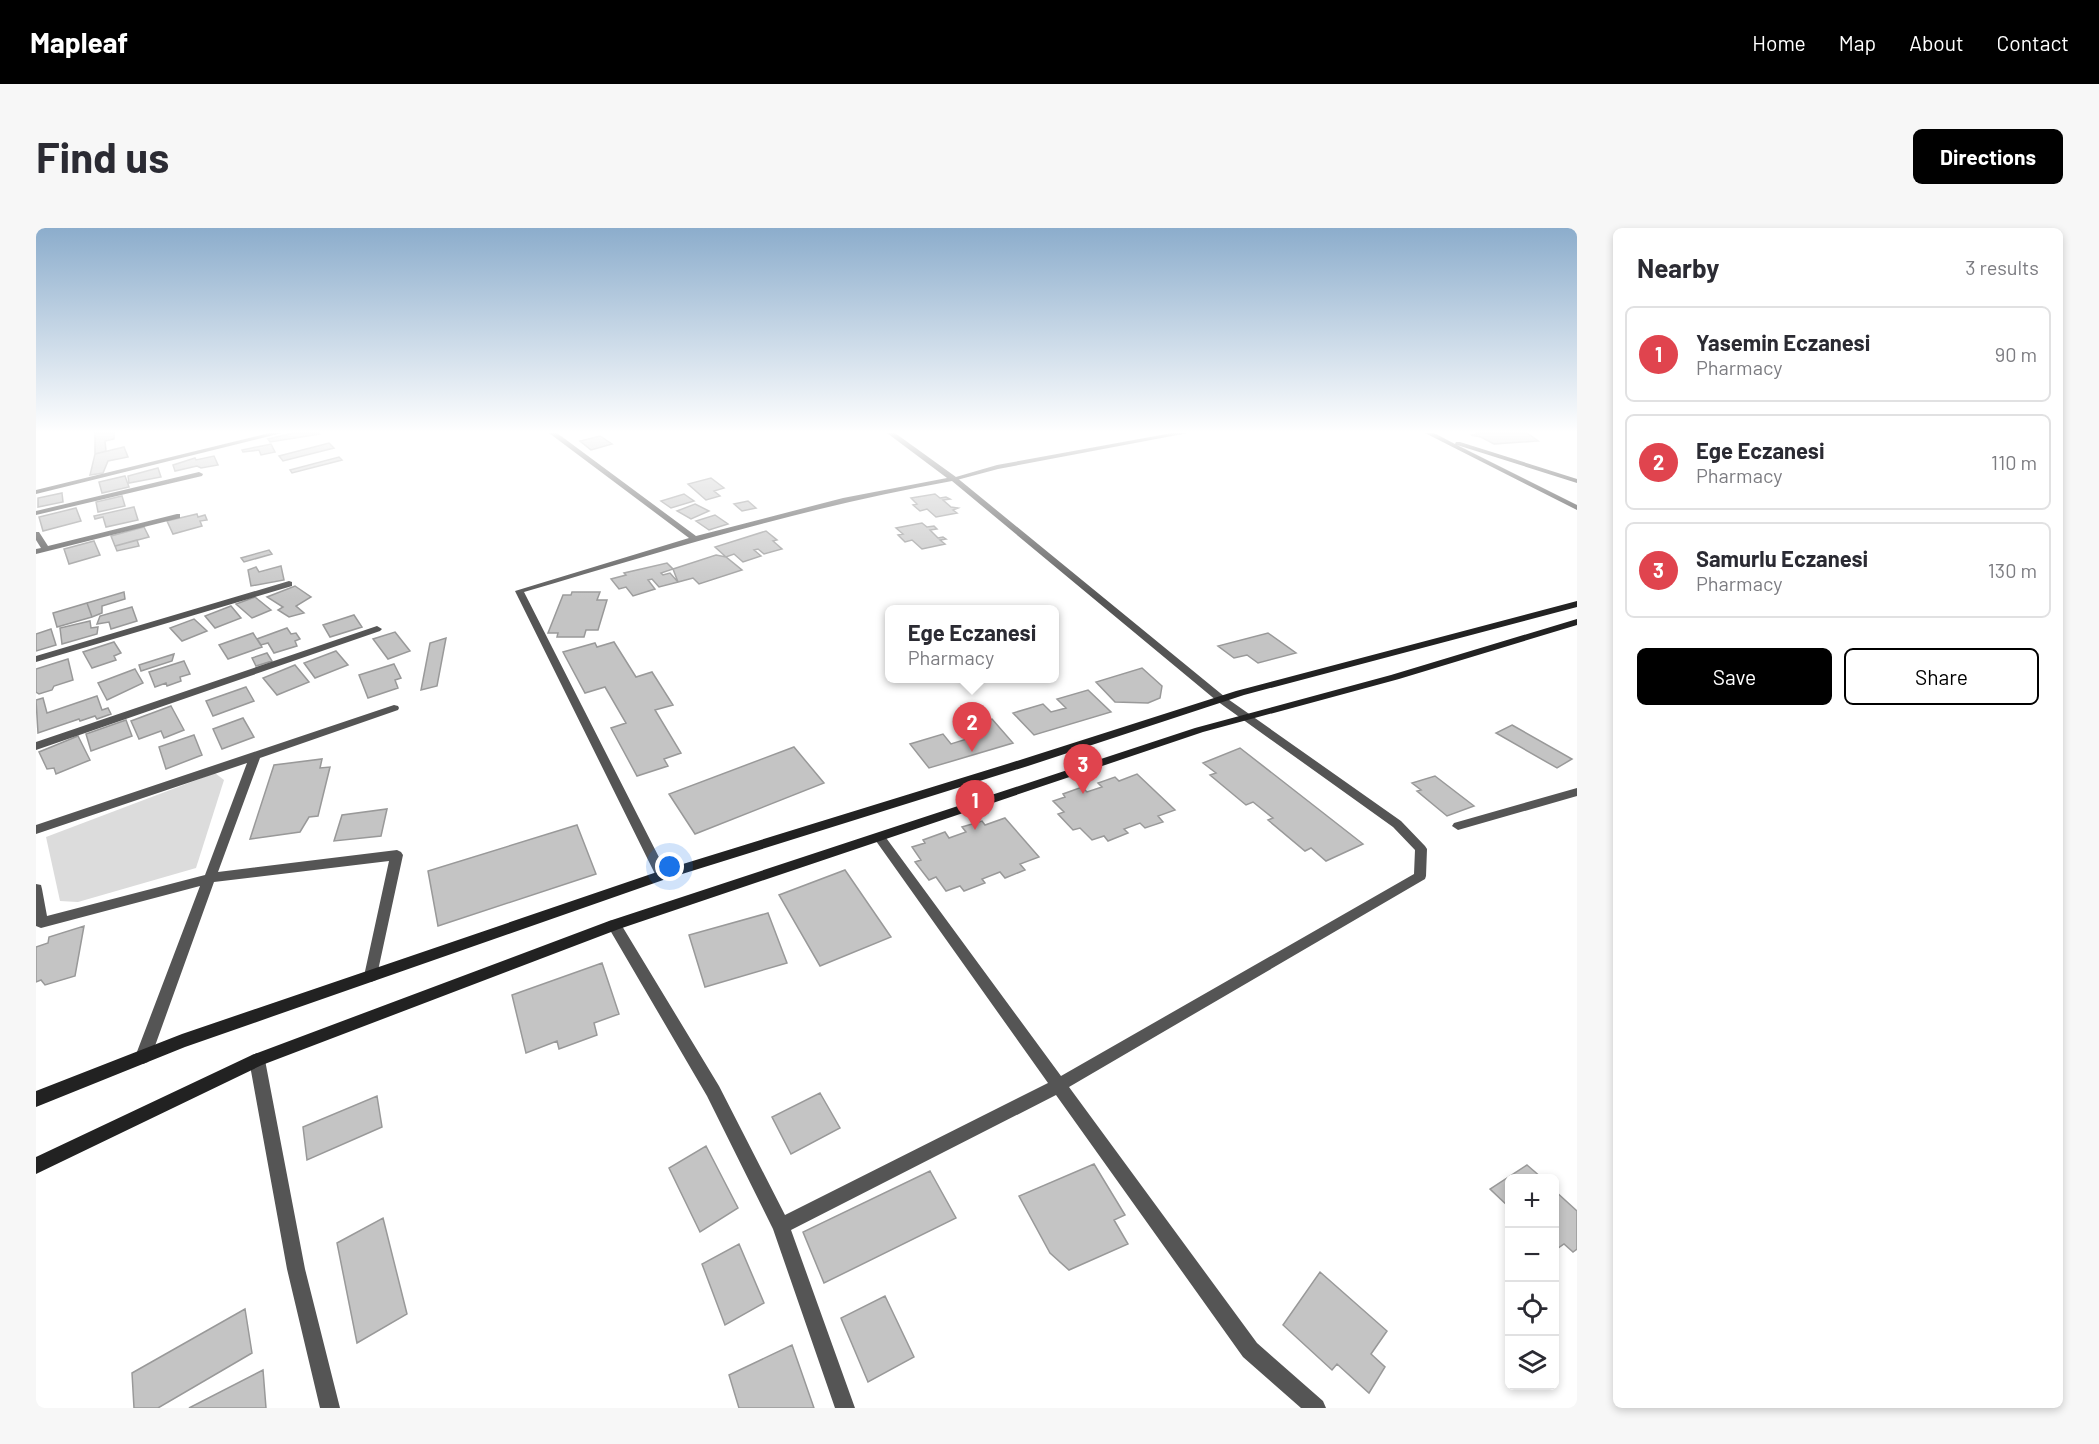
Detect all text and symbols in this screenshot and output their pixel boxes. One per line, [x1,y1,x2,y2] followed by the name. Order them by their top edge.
[30,25,128,59] text: Mapleaf
[1752,30,1806,55] text: Home
[1839,30,1876,55] text: Map
[1909,30,1964,55] text: About
[1997,30,2069,55] text: Contact
[1913,129,2063,184] button: Directions
[36,131,169,181] text: Find us
[1637,252,1719,283] text: Nearby
[1965,255,2039,279] text: 3 results
[1696,329,1870,355] text: Yasemin Eczanesi
[1655,342,1662,366] text: 1
[1995,342,2037,366] text: 90 m
[1696,355,1782,379] text: Pharmacy
[1696,437,1825,463] text: Ege Eczanesi
[1653,450,1664,474] text: 2
[1991,450,2037,474] text: 110 m
[1696,463,1782,487] text: Pharmacy
[1696,545,1868,571] text: Samurlu Eczanesi
[1653,558,1664,582] text: 3
[1988,558,2037,582] text: 130 m
[1696,571,1782,595] text: Pharmacy
[885,605,1059,683] popup
[908,619,1036,645] text: Ege Eczanesi
[908,645,994,669] text: Pharmacy
[1637,648,1832,705] button: Save
[1844,648,2039,705] button: Share
[952,702,992,752] pin: 2
[1064,744,1102,794] pin: 3
[956,780,994,830] pin: 1
[655,852,684,881] your location
[1505,1174,1559,1390] map controls
[1505,1174,1559,1228] button: +
[1505,1228,1559,1282] button: −
[1505,1282,1559,1336] button: locate
[1505,1336,1559,1390] button: layers

